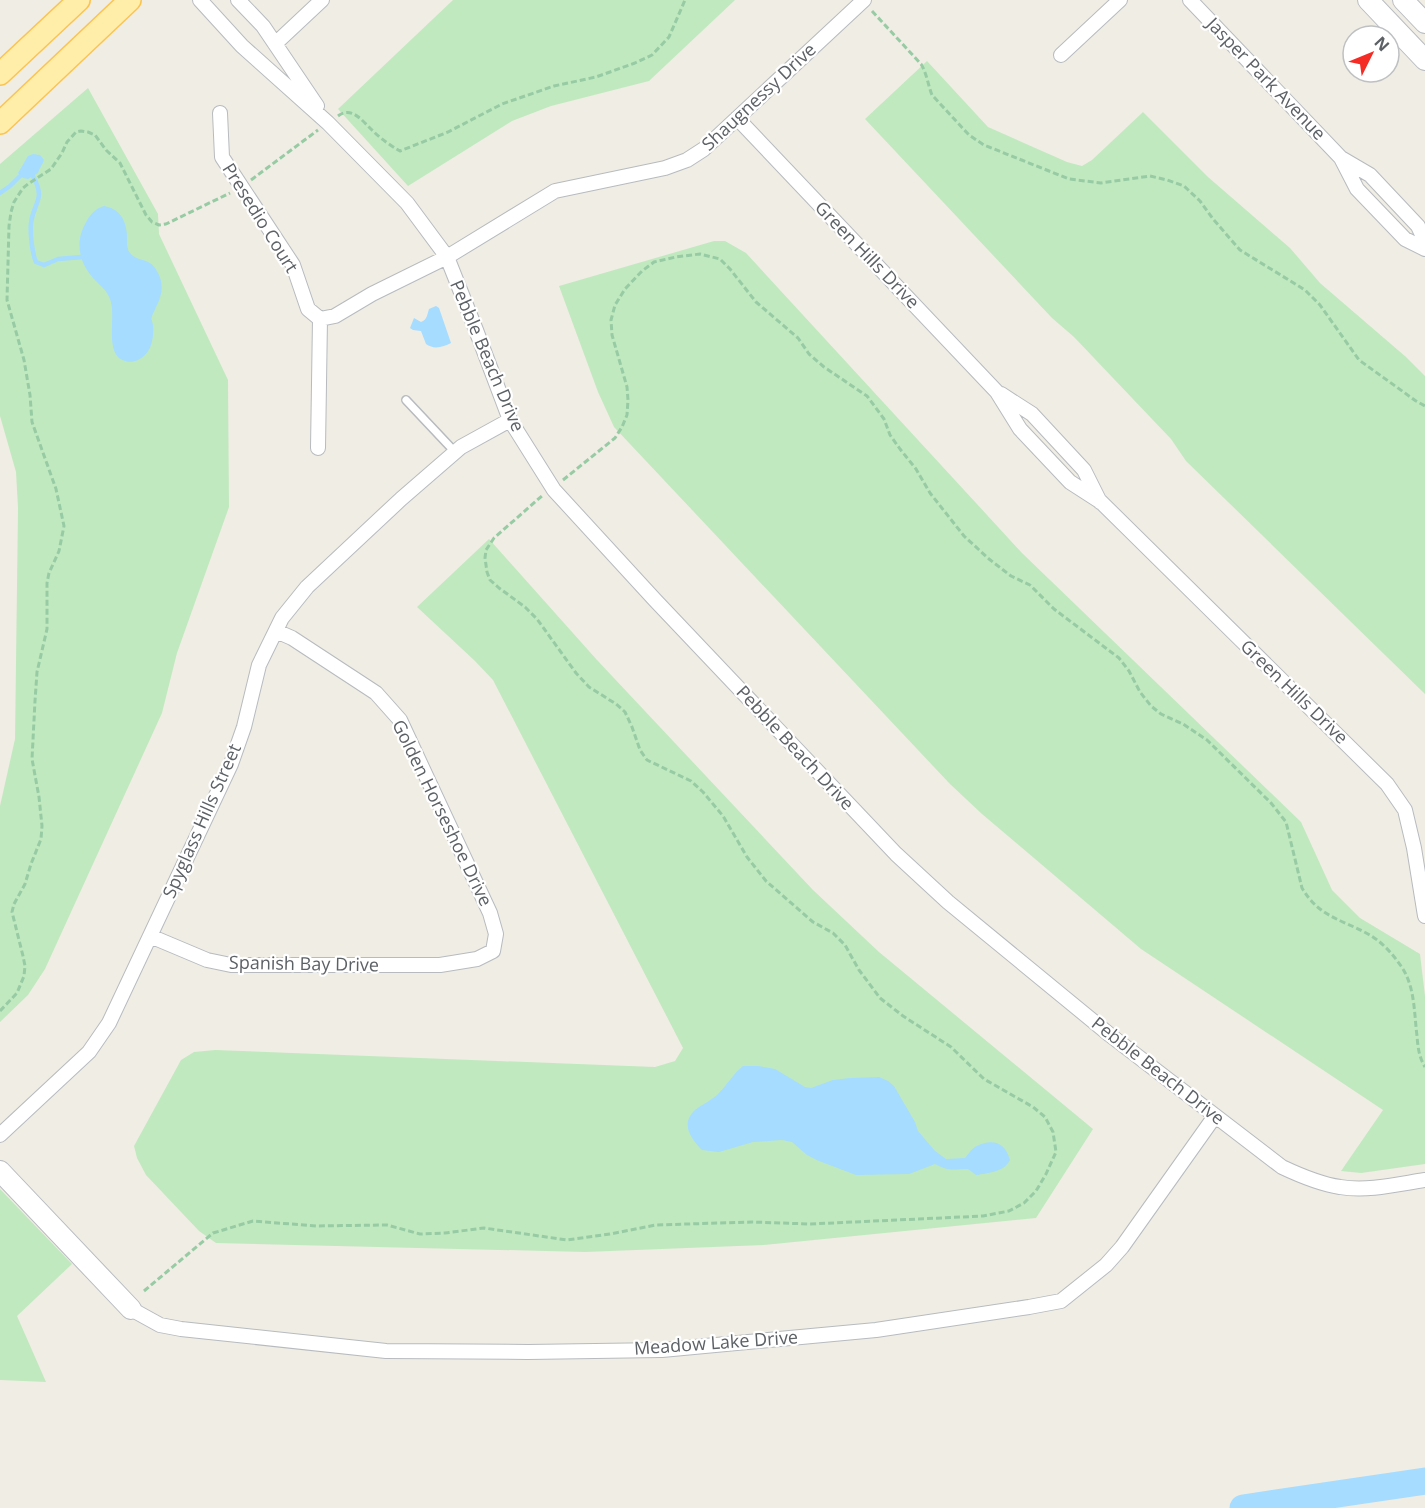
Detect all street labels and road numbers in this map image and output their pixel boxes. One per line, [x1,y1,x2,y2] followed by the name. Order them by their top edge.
[1201,10,1331,145] street label: Jasper Park Avenue
[696,37,821,155] street label: Shaugnessy Drive
[218,158,304,277] street label: Presedio Court
[810,195,925,313] street label: Green Hills Drive
[445,276,531,435] street label: Pebble Beach Drive
[1236,634,1354,749] street label: Green Hills Drive
[732,680,860,815] street label: Pebble Beach Drive
[387,715,499,910] street label: Golden Horseshoe Drive
[156,740,246,902] street label: Spyglass Hills Street
[229,950,379,976] street label: Spanish Bay Drive
[1087,1011,1230,1130] street label: Pebble Beach Drive
[633,1324,799,1360] street label: Meadow Lake Drive

